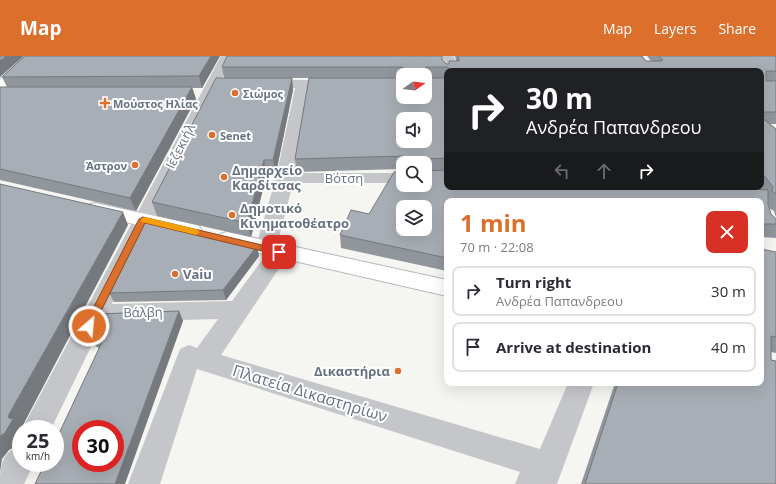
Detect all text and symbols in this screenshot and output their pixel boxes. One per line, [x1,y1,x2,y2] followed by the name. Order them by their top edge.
[20,15,61,41] text: Map
[603,19,632,38] text: Map
[654,19,696,38] text: Layers
[718,19,756,38] text: Share
[396,68,432,104] north arrow
[396,68,432,236] map controls
[526,79,593,117] text: 30 m
[460,84,512,136] icon: right
[243,86,284,101] place label: Σιώμος
[230,88,240,98] marker: Σιώμος
[113,96,198,111] place label: Μούστος Ηλίας
[100,98,110,108] marker: Μούστος Ηλίας
[396,112,432,148] button: sound
[526,115,702,139] text: Ανδρέα Παπανδρεου
[161,120,199,172] street label: Ιεζεκιήλ
[220,128,251,143] place label: Senet
[207,130,217,140] marker: Senet
[396,156,432,192] button: search
[86,158,127,173] place label: Άστρον
[130,160,140,170] marker: Άστρον
[551,160,573,182] icon: left
[593,160,615,182] icon: ahead
[635,160,657,182] icon: right
[232,161,302,194] place label: Δημαρχείο Καρδίτσας
[325,169,363,187] street label: Βότση
[219,172,229,182] marker: Δημαρχείο Καρδίτσας
[240,199,349,232] place label: Δημοτικό Κινηματοθέατρο
[396,200,432,236] button: layers
[460,206,527,239] text: 1 min
[227,210,237,220] marker: Δημοτικό Κινηματοθέατρο
[706,211,748,253] button: close
[262,235,296,269] pin
[460,238,534,256] text: 70 m · 22:08
[268,241,290,263] icon: arrive
[183,265,212,283] place label: Vaiu
[170,269,180,279] marker: Vaiu
[496,272,571,292] text: Turn right
[462,280,484,302] icon: right
[711,281,746,301] text: 30 m
[496,292,623,310] text: Ανδρέα Παπανδρεου
[123,303,163,321] street label: Βάλβη
[68,305,110,347] position arrow
[462,336,484,358] icon: arrive
[496,337,651,357] text: Arrive at destination
[711,337,746,357] text: 40 m
[230,359,390,427] street label: Πλατεία Δικαστηρίων
[314,362,391,380] place label: Δικαστήρια
[393,366,403,376] marker: Δικαστήρια
[72,420,124,472] speed limit sign: 30
[27,427,49,454] text: 25
[26,449,50,463] text: km/h

